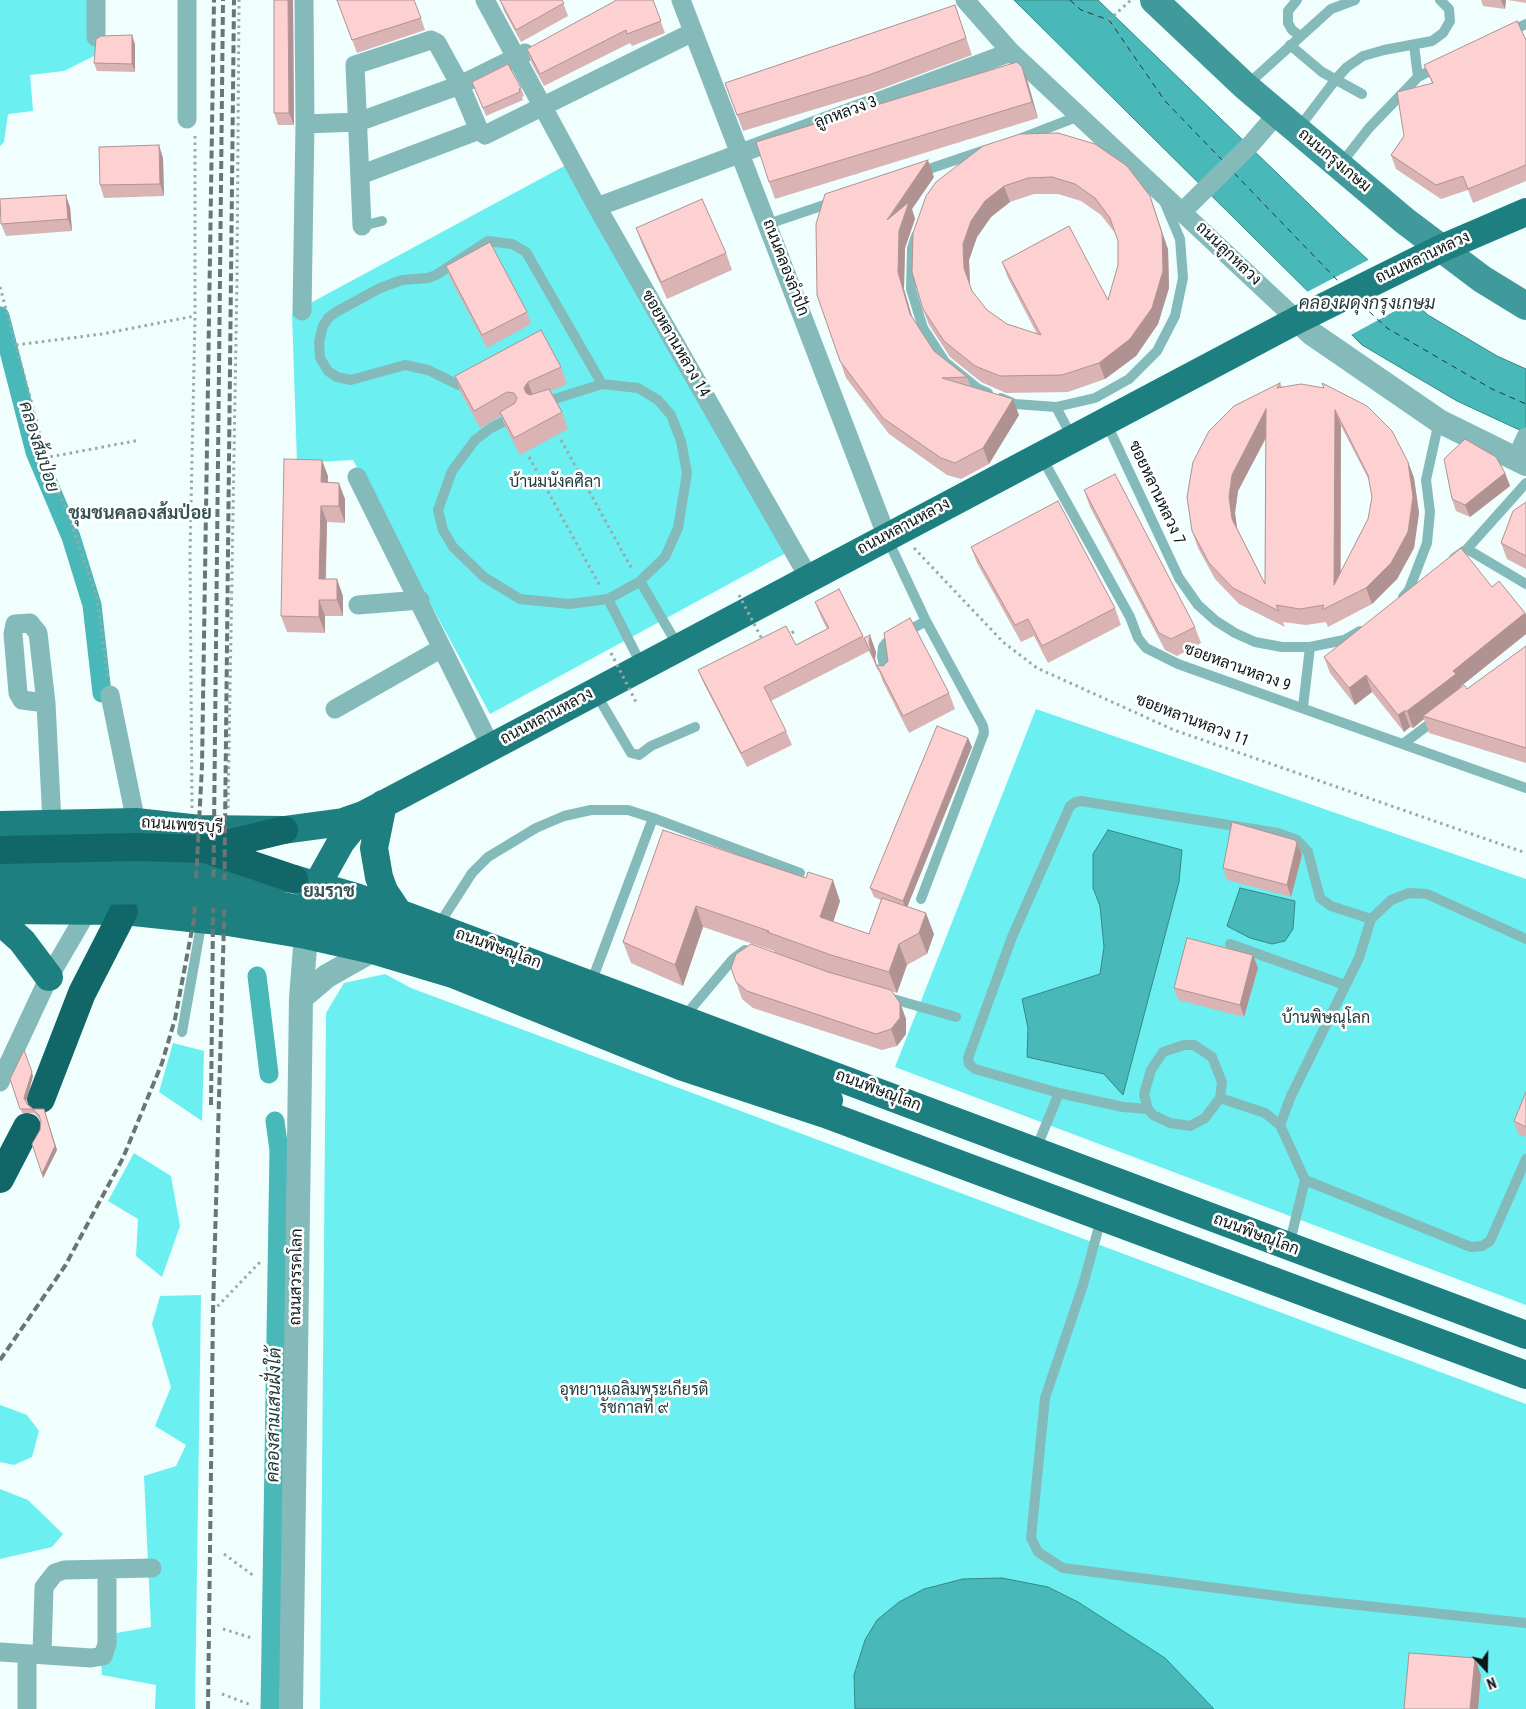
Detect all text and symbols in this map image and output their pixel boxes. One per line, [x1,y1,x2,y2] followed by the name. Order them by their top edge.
[812,93,880,133] street label: ลูกหลวง 3
[1294,125,1374,197] street label: ถนนกรุงเกษม
[758,217,812,319] street label: ถนนคลองลำปัก
[1191,218,1265,290] street label: ถนนลูกหลวง
[1373,228,1473,288] street label: ถนนหลานหลวง
[637,287,713,401] street label: ซอยหลานหลวง 14
[1299,293,1435,315] water label: คลองผดุงกรุงเกษม
[13,399,63,495] water label: คลองส้มป่อย
[1124,438,1188,548] street label: ซอยหลานหลวง 7
[509,473,601,493] park label: บ้านมนังคศิลา
[854,495,954,559] street label: ถนนหลานหลวง
[68,503,212,525] district label: ชุมชนคลองส้มป่อย
[1181,640,1293,696] street label: ซอยหลานหลวง 9
[497,685,597,749] street label: ถนนหลานหลวง
[1132,691,1252,751] street label: ซอยหลานหลวง 11
[141,814,223,838] street label: ถนนเพชรบุรี
[303,881,355,903] district label: ยมราช
[452,925,544,973] street label: ถนนพิษณุโลก
[1282,1009,1370,1029] park label: บ้านพิษณุโลก
[833,1066,923,1116] street label: ถนนพิษณุโลก
[1211,1210,1301,1260] street label: ถนนพิษณุโลก
[287,1228,307,1326] street label: ถนนสวรรคโลก
[263,1347,287,1483] water label: คลองสามเสนฝั่งใต้
[560,1381,708,1419] park label: อุทยานเฉลิมพระเกียรติ รัชกาลที่ ๙
[1461,1644,1511,1694] north arrow
[1485,1674,1498,1692] text: N

